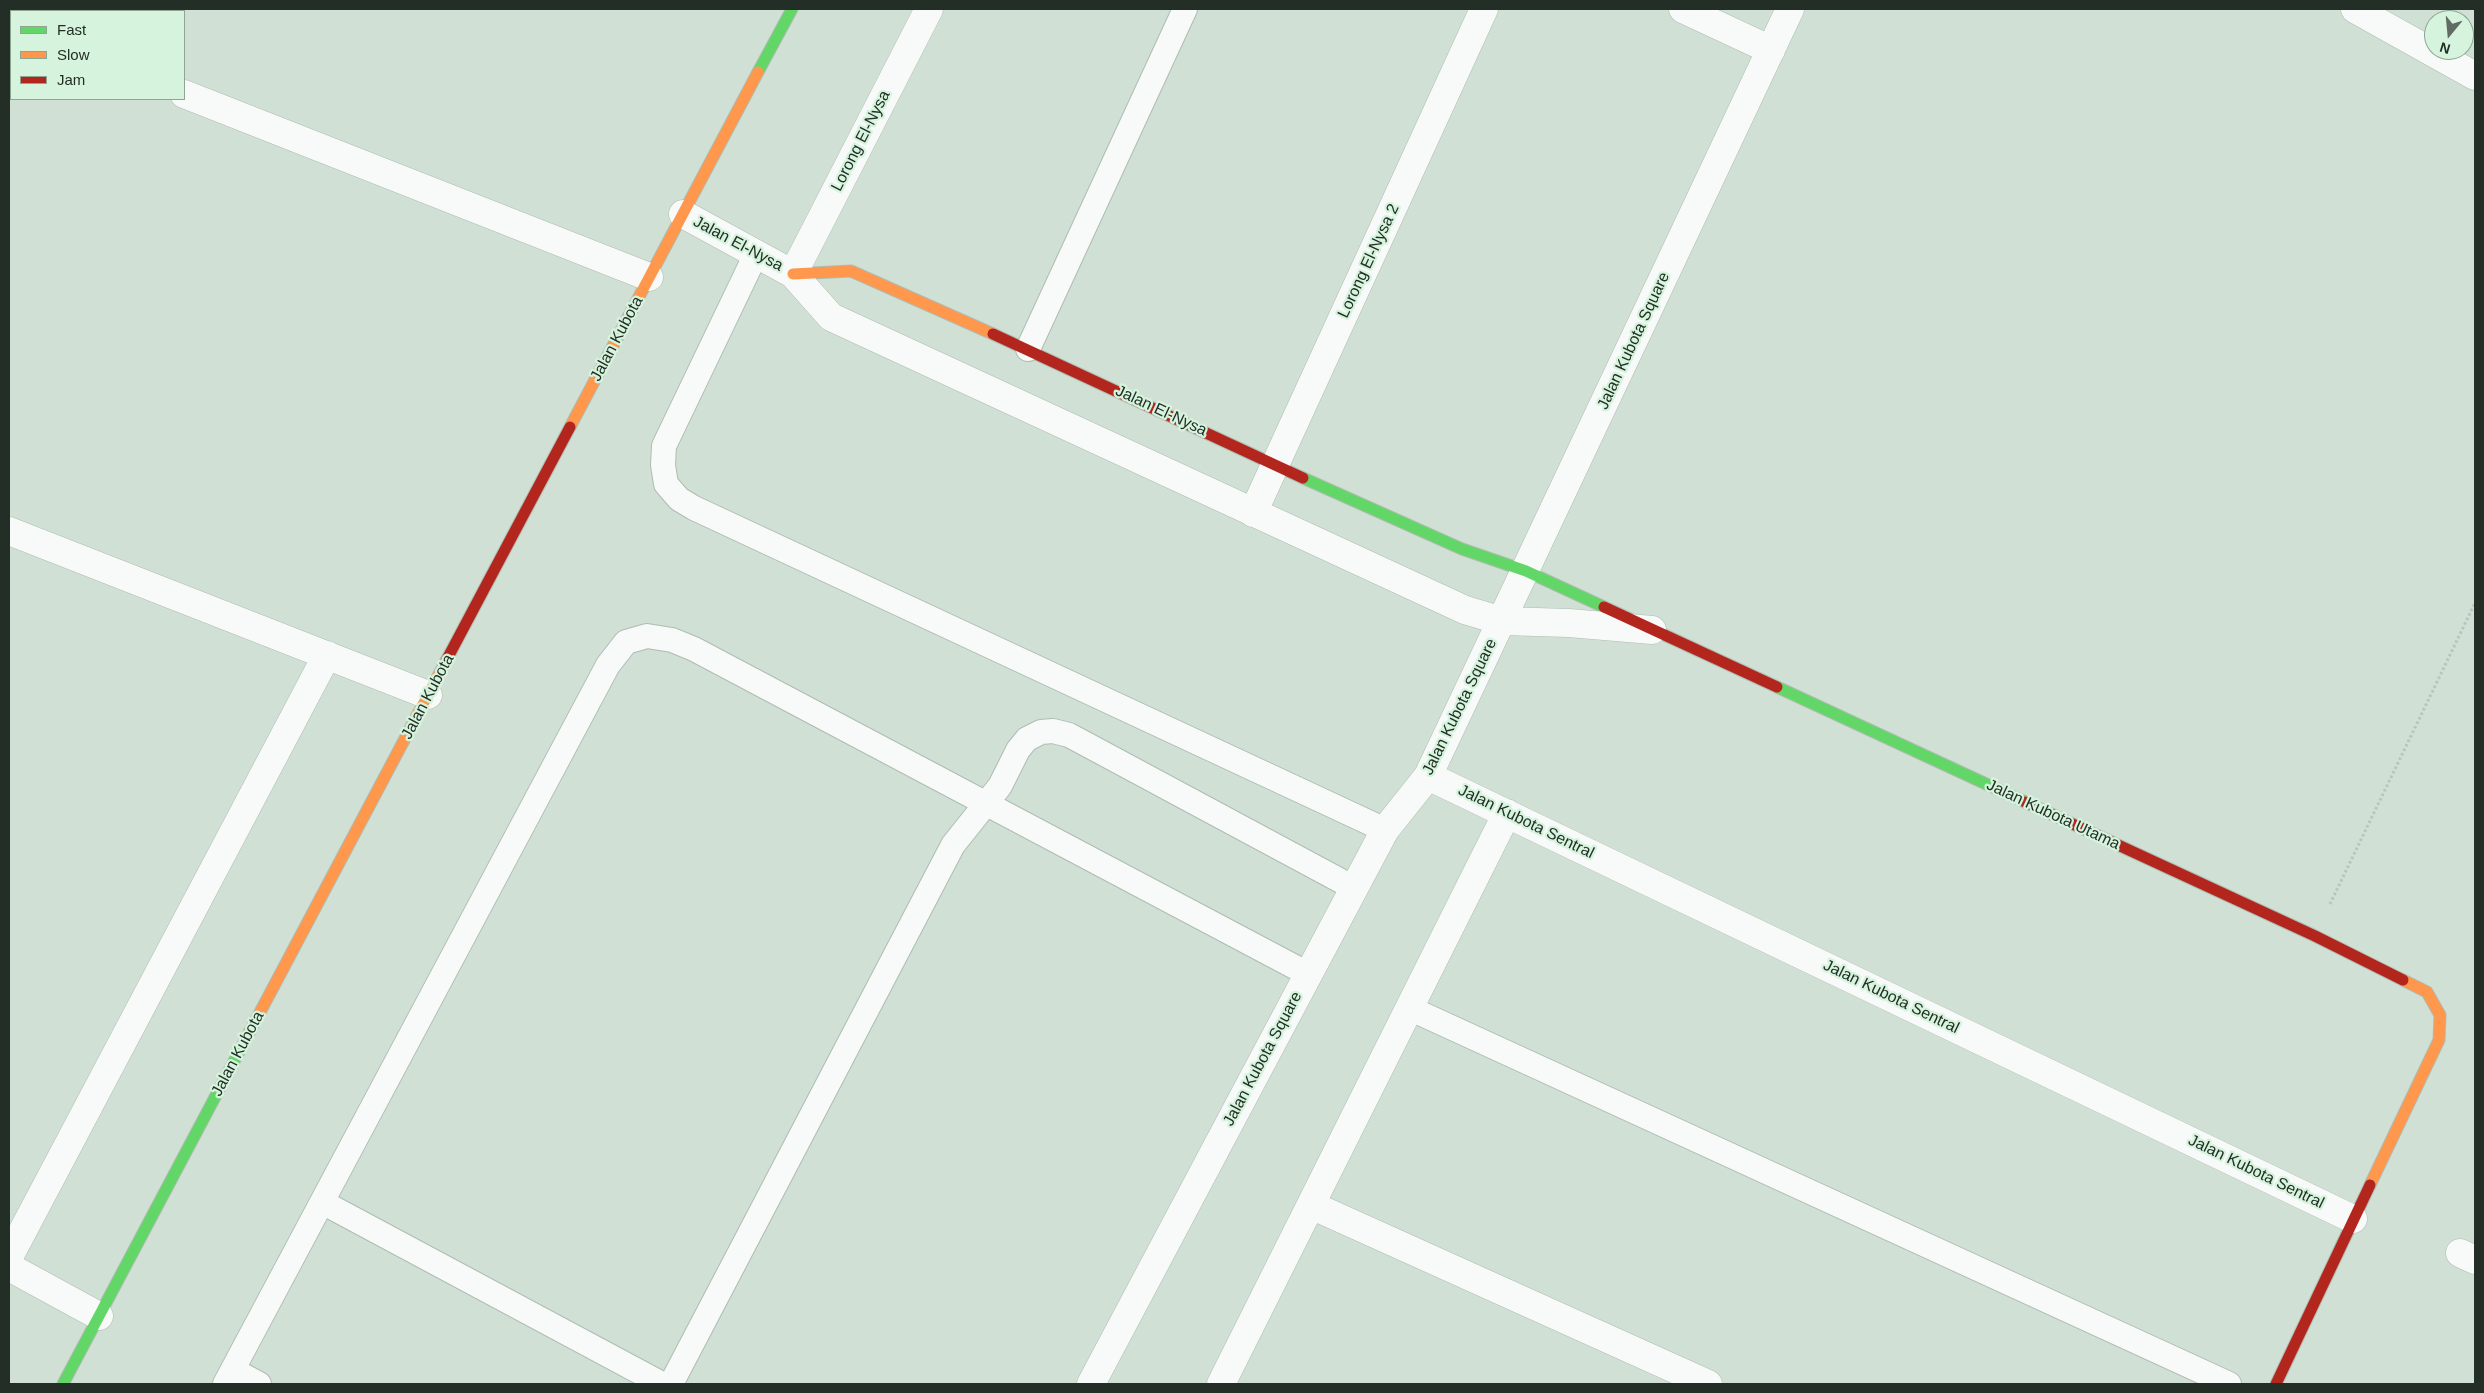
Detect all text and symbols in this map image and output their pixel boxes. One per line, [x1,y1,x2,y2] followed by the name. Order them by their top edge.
[10,10,185,100] legend
[2424,10,2474,60] north arrow
[57,21,86,38] text: Fast
[2438,39,2452,58] text: N
[57,46,90,63] text: Slow
[57,71,85,88] text: Jam
[827,88,895,194] street label: Lorong El-Nysa
[1334,201,1404,321] street label: Lorong El-Nysa 2
[690,212,786,276] street label: Jalan El-Nysa
[1594,269,1674,413] street label: Jalan Kubota Square
[587,293,647,385] street label: Jalan Kubota
[1112,381,1210,441] street label: Jalan El-Nysa
[1419,636,1501,778] street label: Jalan Kubota Square
[398,651,458,743] street label: Jalan Kubota
[1983,776,2123,854] street label: Jalan Kubota Utama
[1455,781,1597,863] street label: Jalan Kubota Sentral
[1820,956,1962,1038] street label: Jalan Kubota Sentral
[1219,989,1307,1129] street label: Jalan Kubota Square
[208,1008,268,1100] street label: Jalan Kubota
[2185,1131,2327,1213] street label: Jalan Kubota Sentral

